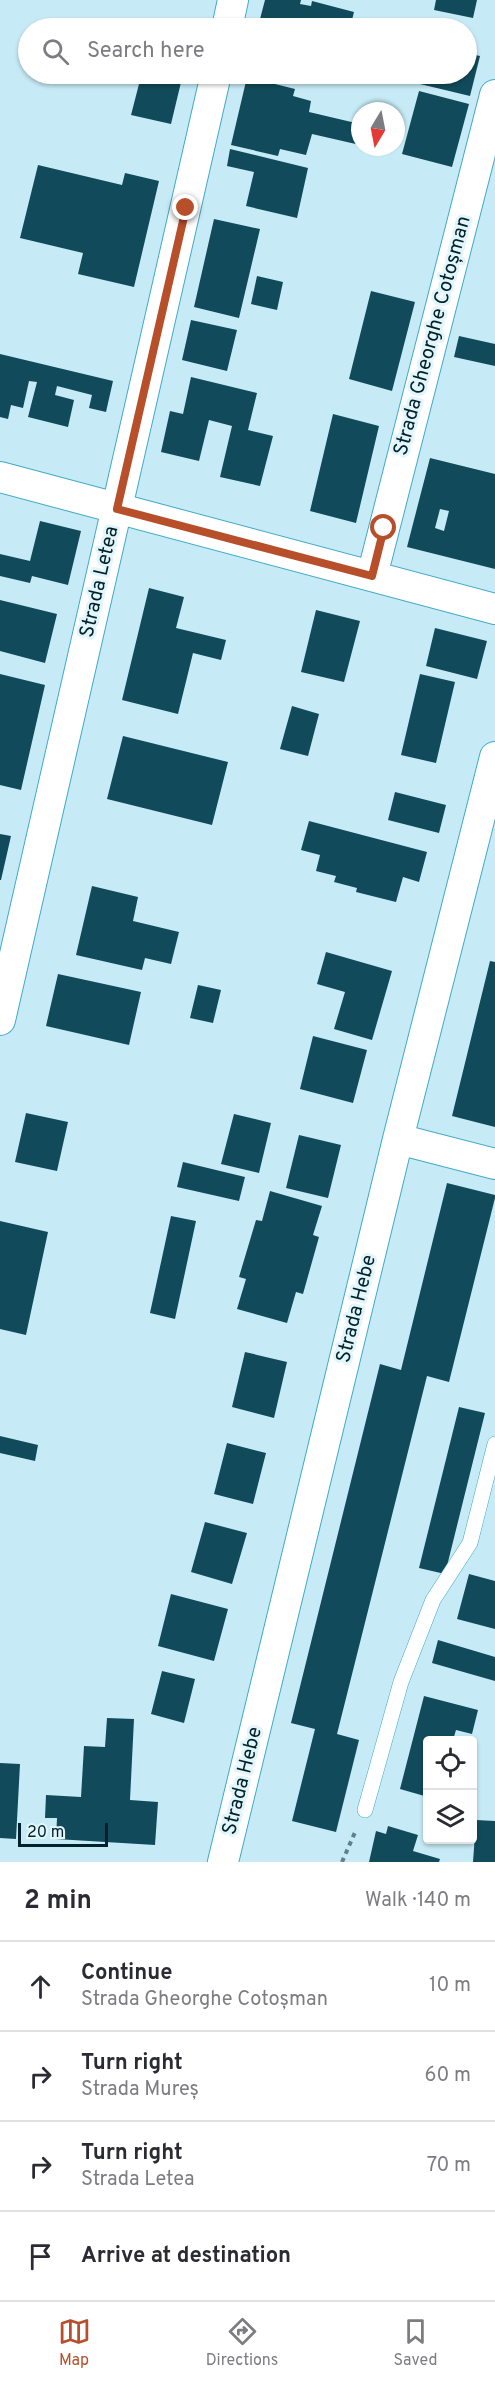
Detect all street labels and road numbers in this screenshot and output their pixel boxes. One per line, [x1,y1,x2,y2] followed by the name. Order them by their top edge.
[388,213,478,459] street label: Strada Gheorghe Cotoșman
[75,524,125,640] street label: Strada Letea
[331,1252,383,1366] street label: Strada Hebe
[217,1724,269,1838] street label: Strada Hebe

